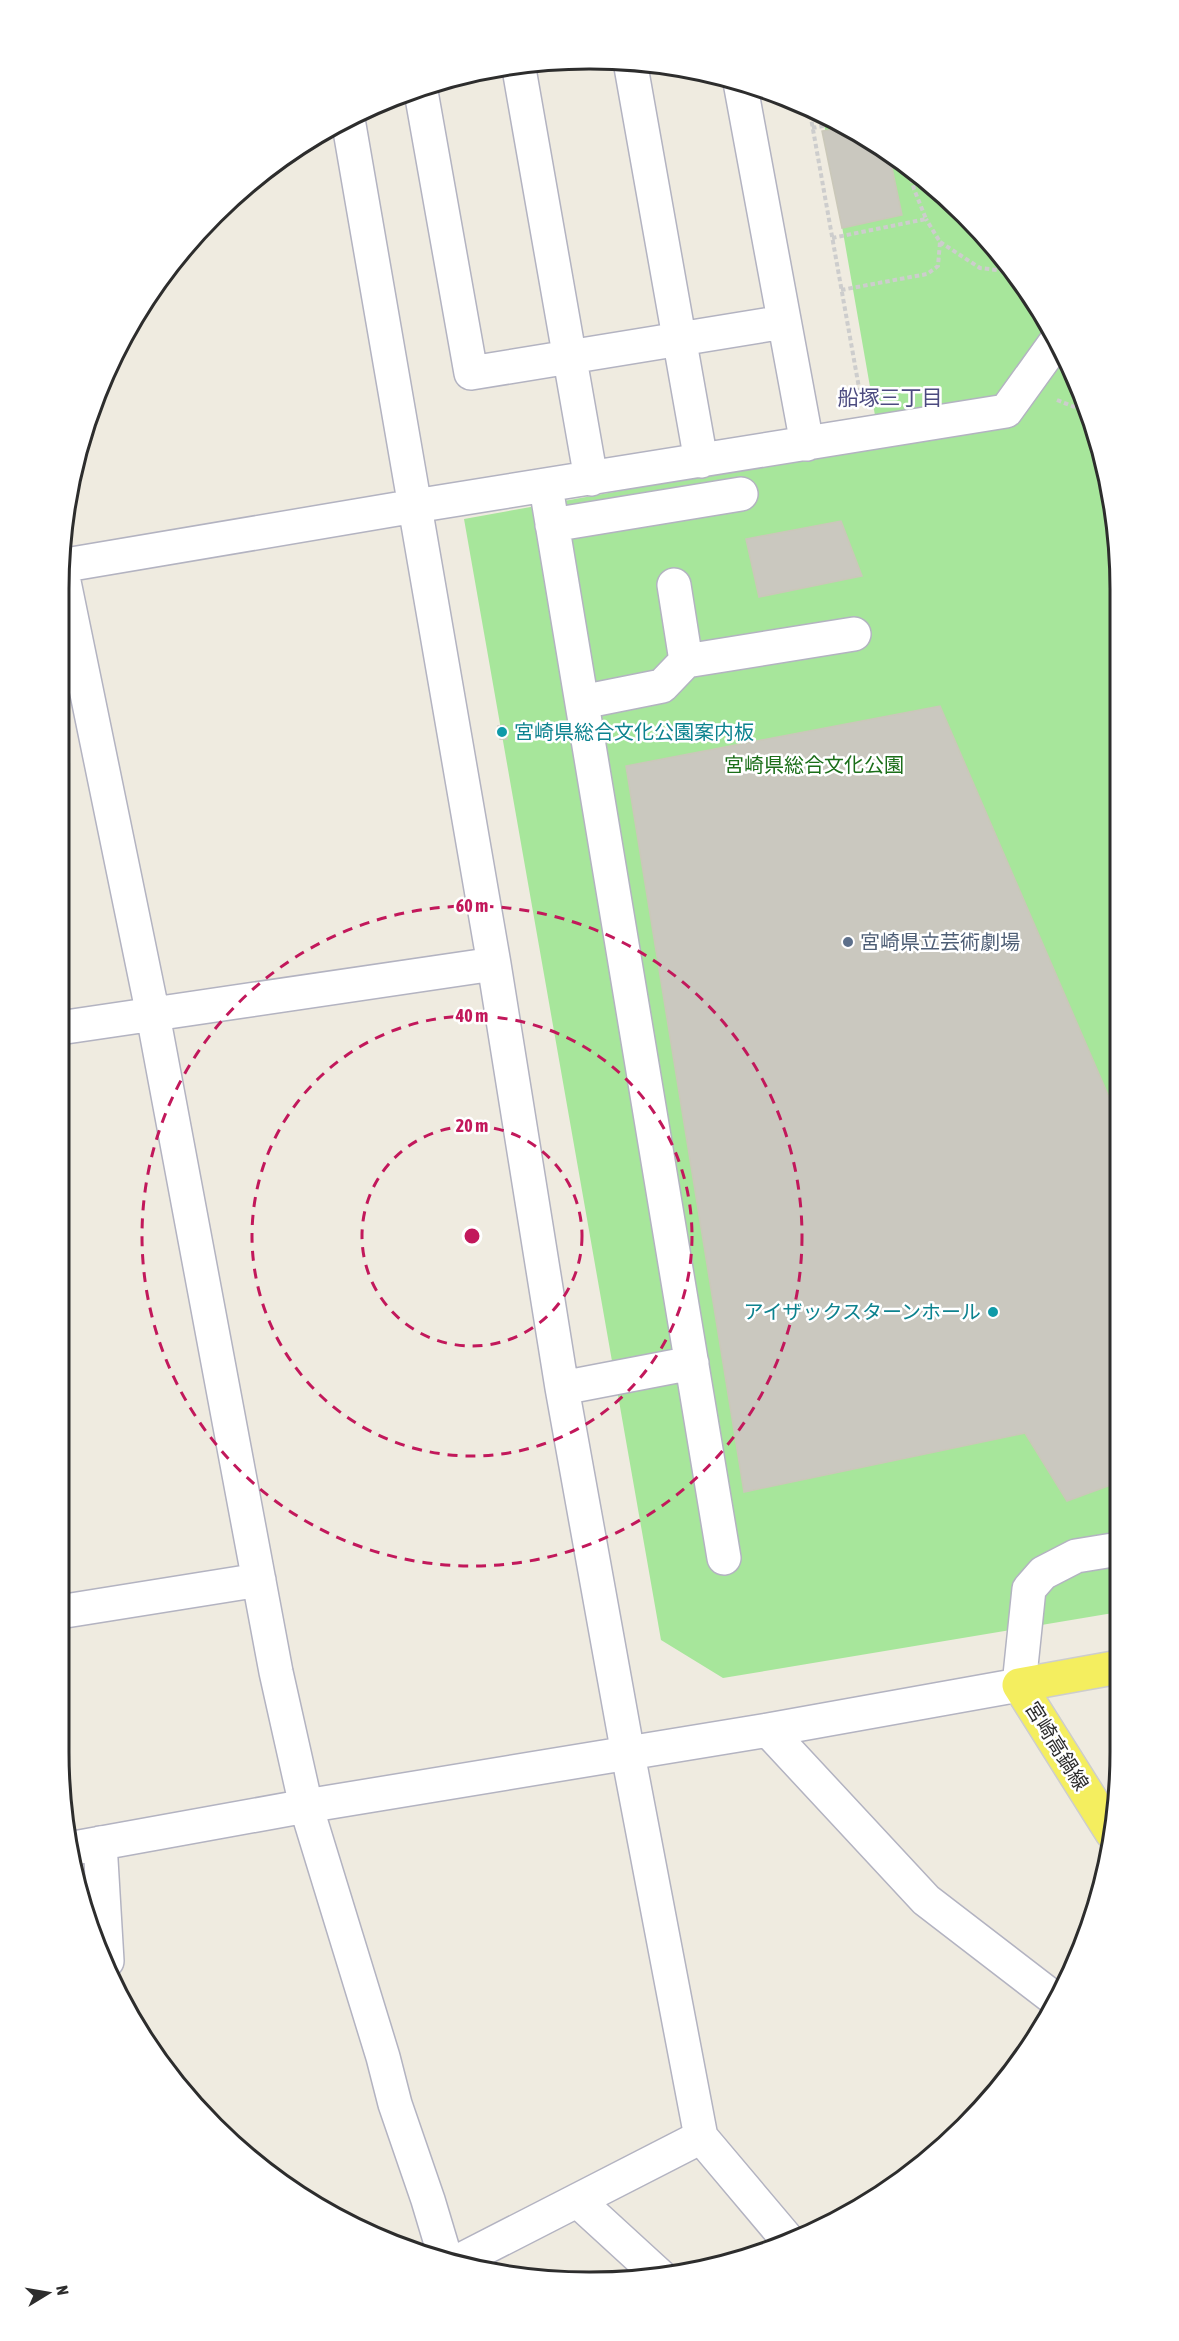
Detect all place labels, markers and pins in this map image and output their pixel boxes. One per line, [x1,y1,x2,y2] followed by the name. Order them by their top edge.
[514,720,754,743] place label: 宮崎県総合文化公園案内板
[495,725,509,739] marker: 宮崎県総合文化公園案内板
[860,930,1020,953] place label: 宮崎県立芸術劇場
[841,935,855,949] marker: 宮崎県立芸術劇場
[462,1226,482,1246] centre of rings
[744,1300,981,1323] place label: アイザックスターンホール
[986,1305,1000,1319] marker: アイザックスターンホール

